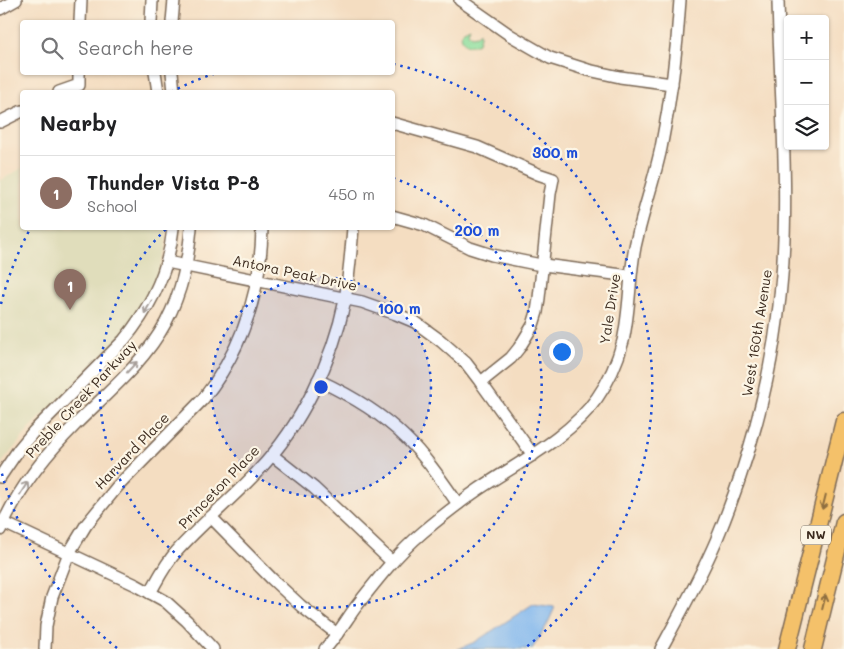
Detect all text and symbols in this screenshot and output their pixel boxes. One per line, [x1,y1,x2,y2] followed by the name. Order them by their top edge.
[784,15,829,150] map controls
[784,15,829,60] button: +
[20,20,395,75] search box
[38,34,66,62] icon: search
[78,35,194,60] text: Search here
[784,60,829,105] button: −
[784,105,829,150] button: layers
[40,109,117,136] text: Nearby
[532,142,578,162] text: 300 m
[87,170,259,195] text: Thunder Vista P-8
[52,183,60,204] text: 1
[329,183,375,204] text: 450 m
[87,195,137,216] text: School
[455,220,500,240] text: 200 m
[231,250,359,295] street label: Antora Peak Drive
[737,268,776,398] street label: West 160th Avenue
[54,269,86,310] pin: 1
[595,272,624,346] street label: Yale Drive
[377,298,421,318] text: 100 m
[143,299,153,314] one-way arrow
[21,336,140,462] street label: Preble Creek Parkway
[549,339,575,365] your location
[126,361,138,374] one-way arrow
[312,378,330,396] centre of rings
[90,408,173,493] street label: Harvard Place
[174,441,263,532] street label: Princeton Place
[19,481,29,495] one-way arrow
[819,494,828,510] one-way arrow
[801,526,831,544] road number: NW
[820,594,829,610] one-way arrow

